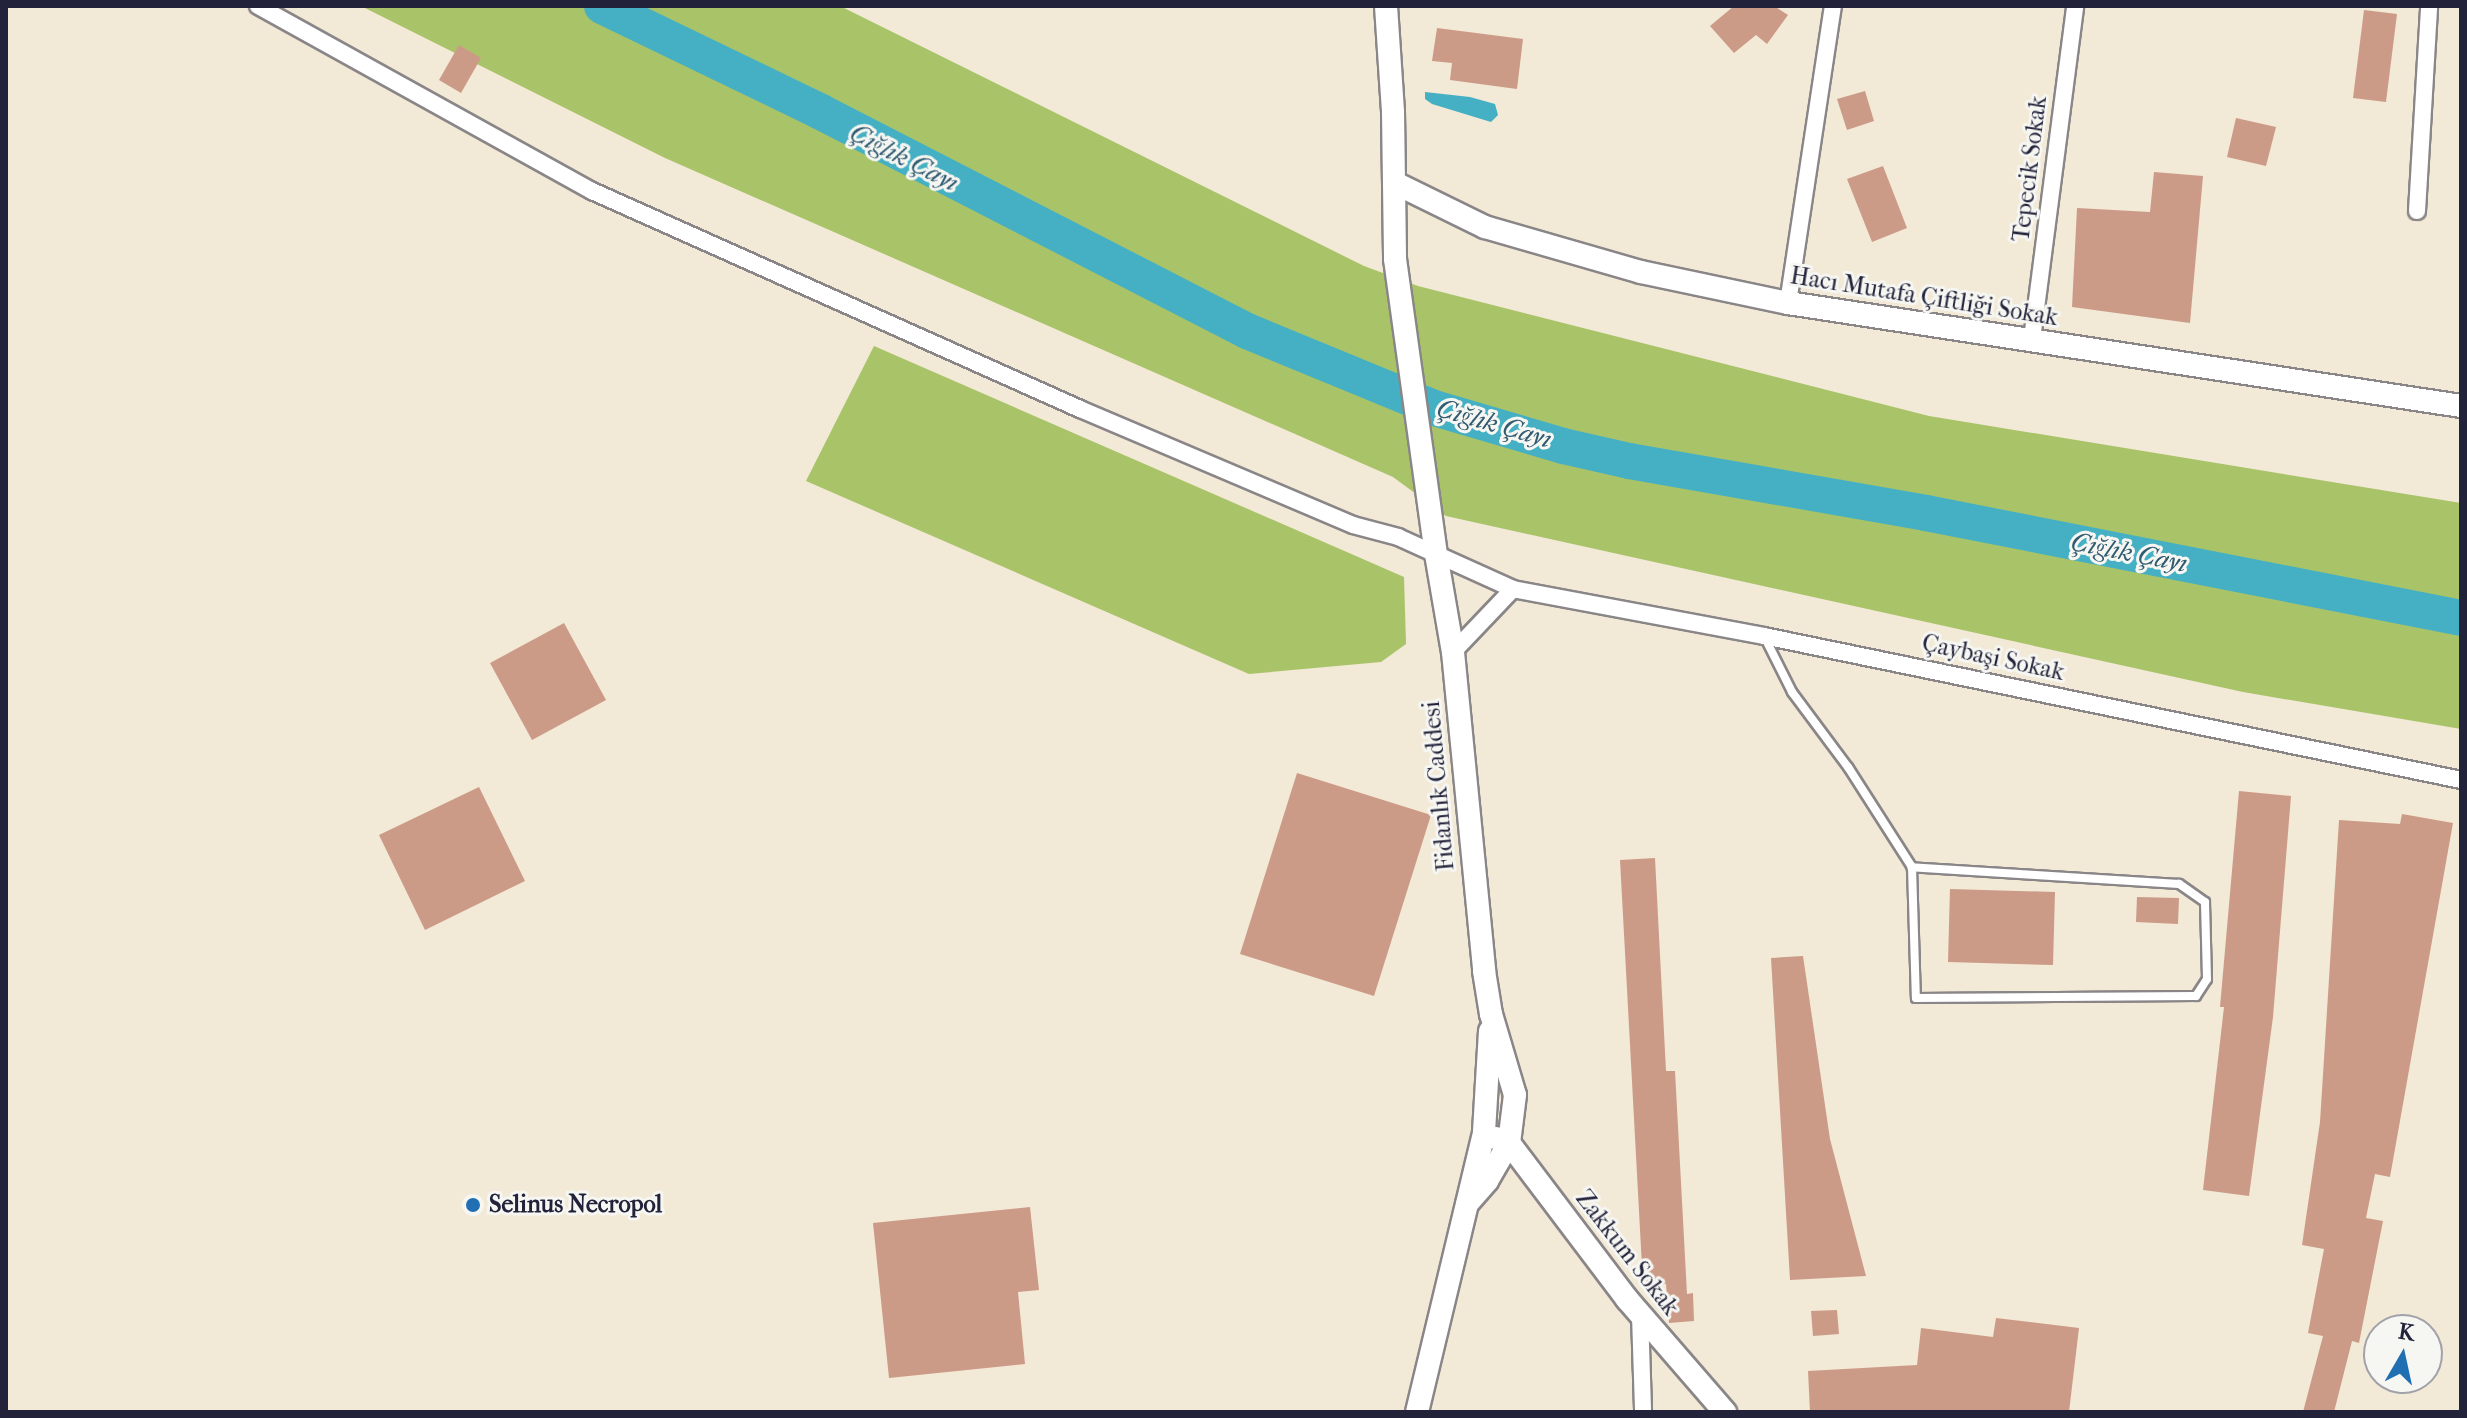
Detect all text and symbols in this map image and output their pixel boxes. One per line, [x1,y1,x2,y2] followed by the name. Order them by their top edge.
[2007,95,2053,243] street label: Tepecik Sokak
[845,117,963,199] water label: Çığlık Çayı
[1788,262,2060,332] street label: Hacı Mutafa Çiftliği Sokak
[1433,393,1555,455] water label: Çığlık Çayı
[2068,526,2190,580] water label: Çığlık Çayı
[1919,629,2067,687] street label: Çaybaşi Sokak
[1417,700,1461,872] street label: Fidanlık Caddesi
[1569,1185,1685,1321] street label: Zakkum Sokak
[489,1191,662,1219] place label: Selinus Necropol
[464,1196,482,1214] marker: Selinus Necropol
[2363,1314,2443,1394] north arrow
[2397,1318,2416,1346] text: K

